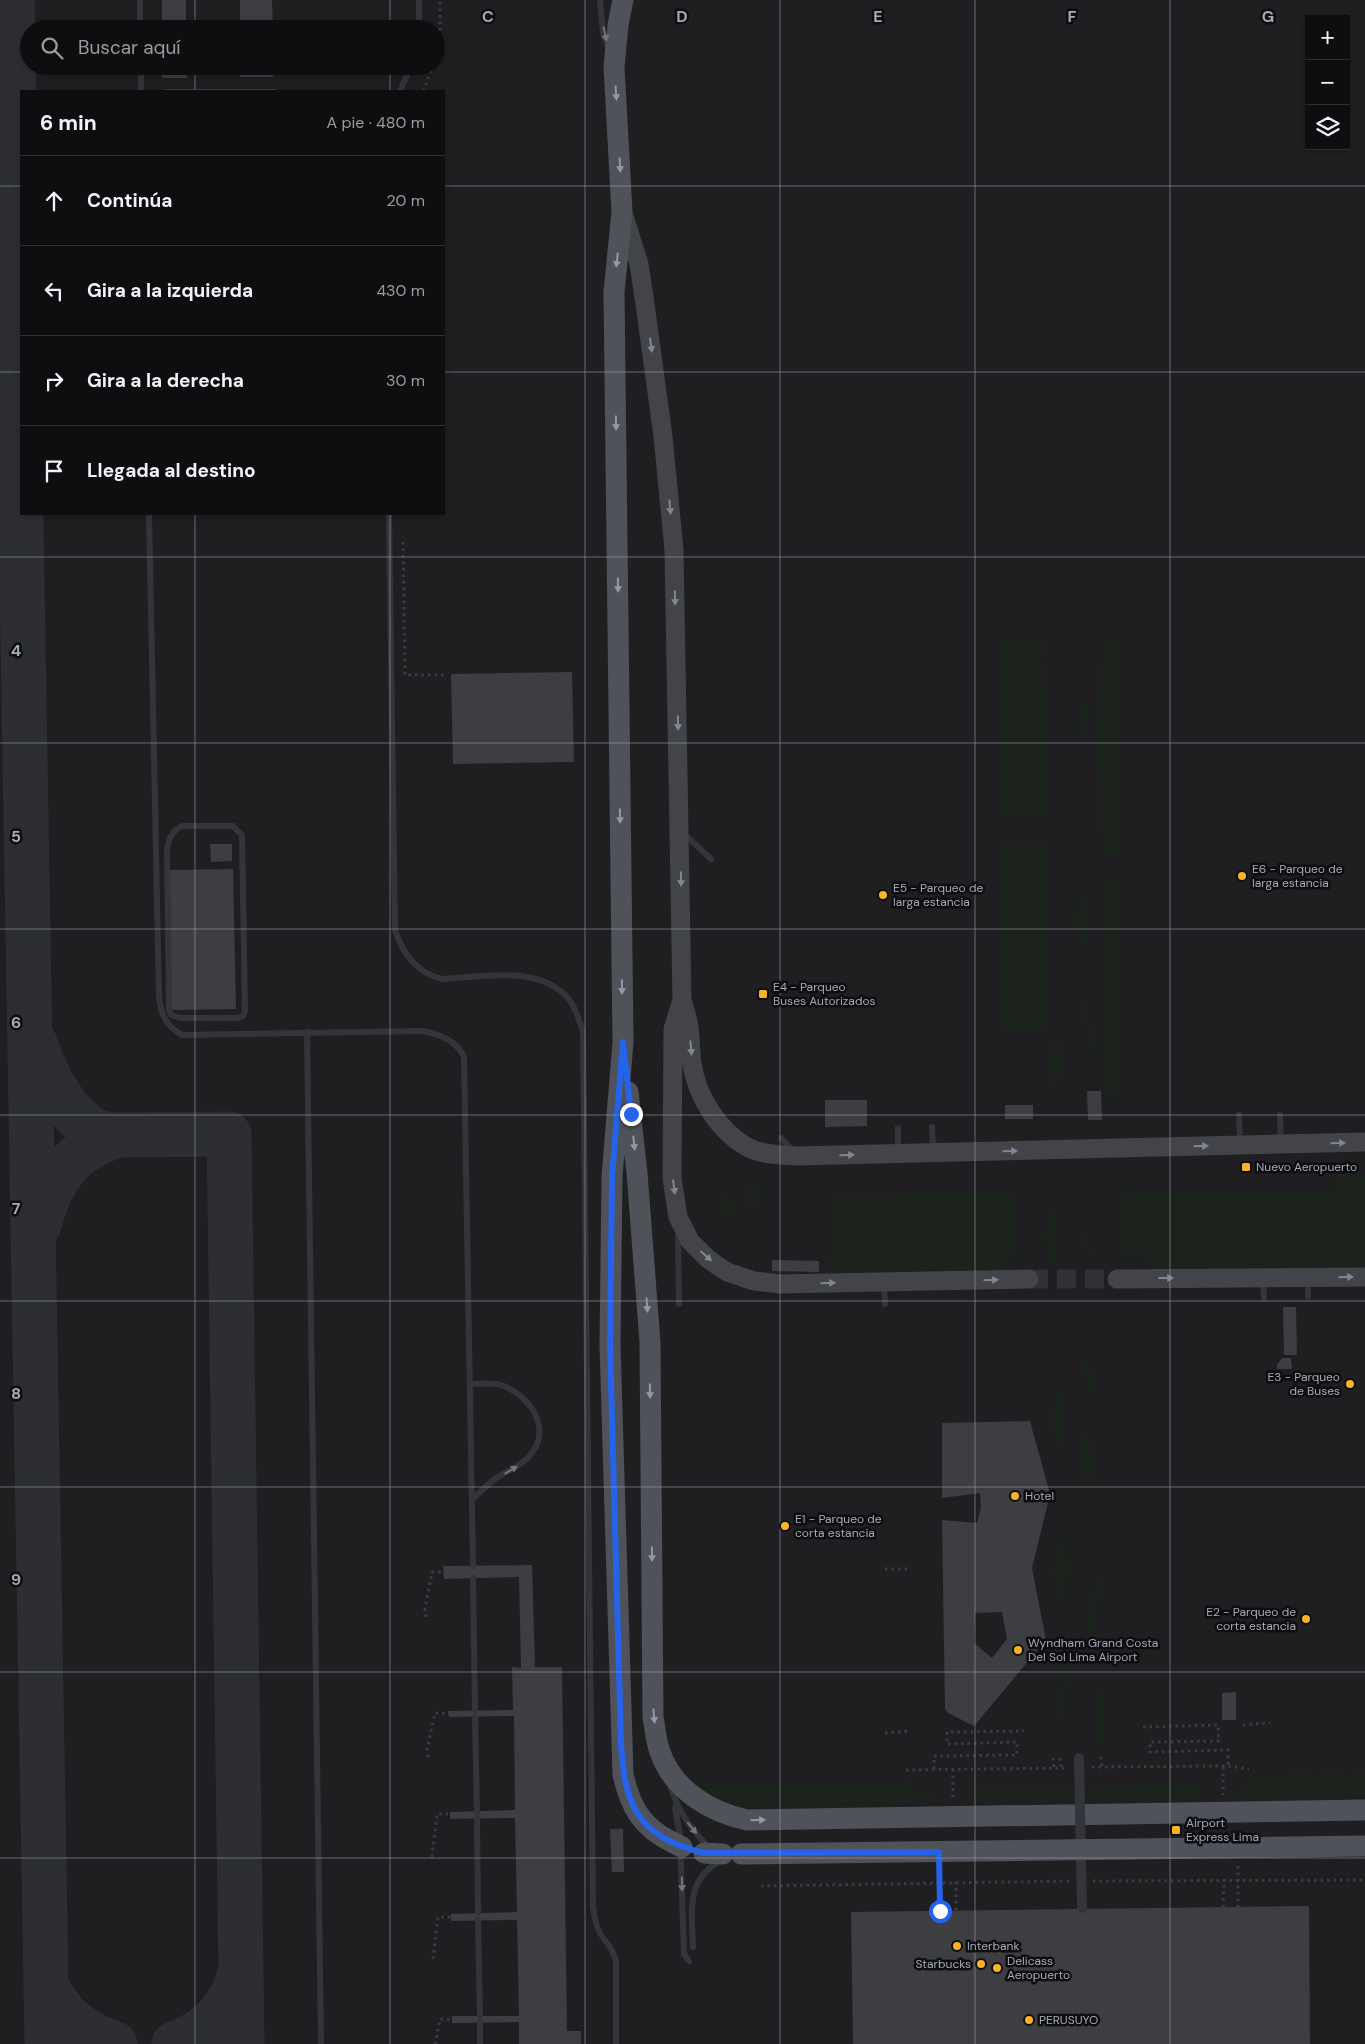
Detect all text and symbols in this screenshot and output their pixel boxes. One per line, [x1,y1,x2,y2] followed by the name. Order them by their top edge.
[482,6,494,27] text: C
[676,6,688,27] text: D
[873,6,883,27] text: E
[1068,6,1077,27] text: F
[1262,6,1274,27] text: G
[1305,15,1350,150] map controls
[1305,15,1350,60] button: +
[20,20,445,75] search box
[601,27,609,43] one-way arrow
[38,34,66,62] icon: search
[78,35,181,60] text: Buscar aquí
[1305,60,1350,105] button: −
[612,85,620,101] one-way arrow
[1305,105,1350,150] button: layers
[40,109,97,137] text: 6 min
[327,112,425,133] text: A pie · 480 m
[616,157,624,173] one-way arrow
[40,187,68,215] icon: ahead
[87,188,172,213] text: Continúa
[386,190,425,211] text: 20 m
[613,253,621,269] one-way arrow
[40,277,68,305] icon: left
[87,278,253,303] text: Gira a la izquierda
[376,280,425,301] text: 430 m
[647,338,655,354] one-way arrow
[40,367,68,395] icon: right
[87,368,244,393] text: Gira a la derecha
[386,370,425,391] text: 30 m
[612,415,620,431] one-way arrow
[40,457,68,485] icon: arrive
[87,458,256,483] text: Llegada al destino
[666,499,674,515] one-way arrow
[614,577,622,593] one-way arrow
[671,591,679,607] one-way arrow
[11,640,21,661] text: 4
[674,715,682,731] one-way arrow
[616,808,624,824] one-way arrow
[11,826,21,847] text: 5
[1252,861,1343,891] place label: E6 - Parqueo de larga estancia
[1236,870,1248,882] marker: E6 - Parqueo de larga estancia
[677,871,685,887] one-way arrow
[893,880,983,910] place label: E5 - Parqueo de larga estancia
[877,889,889,901] marker: E5 - Parqueo de larga estancia
[618,979,626,995] one-way arrow
[773,979,876,1009] place label: E4 - Parqueo Buses Autorizados
[757,988,769,1000] marker: E4 - Parqueo Buses Autorizados
[11,1012,21,1033] text: 6
[687,1040,695,1056] one-way arrow
[620,1103,643,1126] route end
[630,1135,638,1151] one-way arrow
[1330,1139,1346,1147] one-way arrow
[1193,1142,1209,1150] one-way arrow
[1002,1147,1018,1155] one-way arrow
[839,1151,855,1159] one-way arrow
[1256,1159,1357,1175] place label: Nuevo Aeropuerto
[1240,1161,1252,1173] marker: Nuevo Aeropuerto
[670,1180,678,1196] one-way arrow
[12,1198,21,1219] text: 7
[699,1250,711,1262] one-way arrow
[1338,1273,1354,1281] one-way arrow
[1158,1274,1174,1282] one-way arrow
[983,1276,999,1284] one-way arrow
[821,1279,837,1287] one-way arrow
[643,1297,651,1313] one-way arrow
[1267,1369,1340,1399] place label: E3 - Parqueo de Buses
[1344,1378,1356,1390] marker: E3 - Parqueo de Buses
[11,1383,21,1404] text: 8
[646,1383,654,1399] one-way arrow
[505,1466,518,1475] one-way arrow
[1025,1488,1054,1504] place label: Hotel
[1009,1490,1021,1502] marker: Hotel
[795,1511,882,1541] place label: E1 - Parqueo de corta estancia
[779,1520,791,1532] marker: E1 - Parqueo de corta estancia
[648,1546,656,1562] one-way arrow
[11,1569,21,1590] text: 9
[1206,1604,1296,1634] place label: E2 - Parqueo de corta estancia
[1300,1613,1312,1625] marker: E2 - Parqueo de corta estancia
[1028,1635,1158,1665] place label: Wyndham Grand Costa Del Sol Lima Airport
[1012,1644,1024,1656] marker: Wyndham Grand Costa Del Sol Lima Airport
[650,1708,658,1724] one-way arrow
[750,1815,766,1823] one-way arrow
[1186,1815,1259,1845] place label: Airport Express Lima
[687,1821,697,1835] one-way arrow
[1170,1824,1182,1836] marker: Airport Express Lima
[679,1876,687,1892] one-way arrow
[929,1900,952,1923] route start
[967,1938,1019,1954] place label: Interbank
[951,1940,963,1952] marker: Interbank
[1007,1953,1070,1983] place label: Delicass Aeropuerto
[915,1956,971,1972] place label: Starbucks
[975,1958,987,1970] marker: Starbucks
[991,1962,1003,1974] marker: Delicass Aeropuerto
[1039,2012,1098,2028] place label: PERUSUYO
[1023,2014,1035,2026] marker: PERUSUYO

